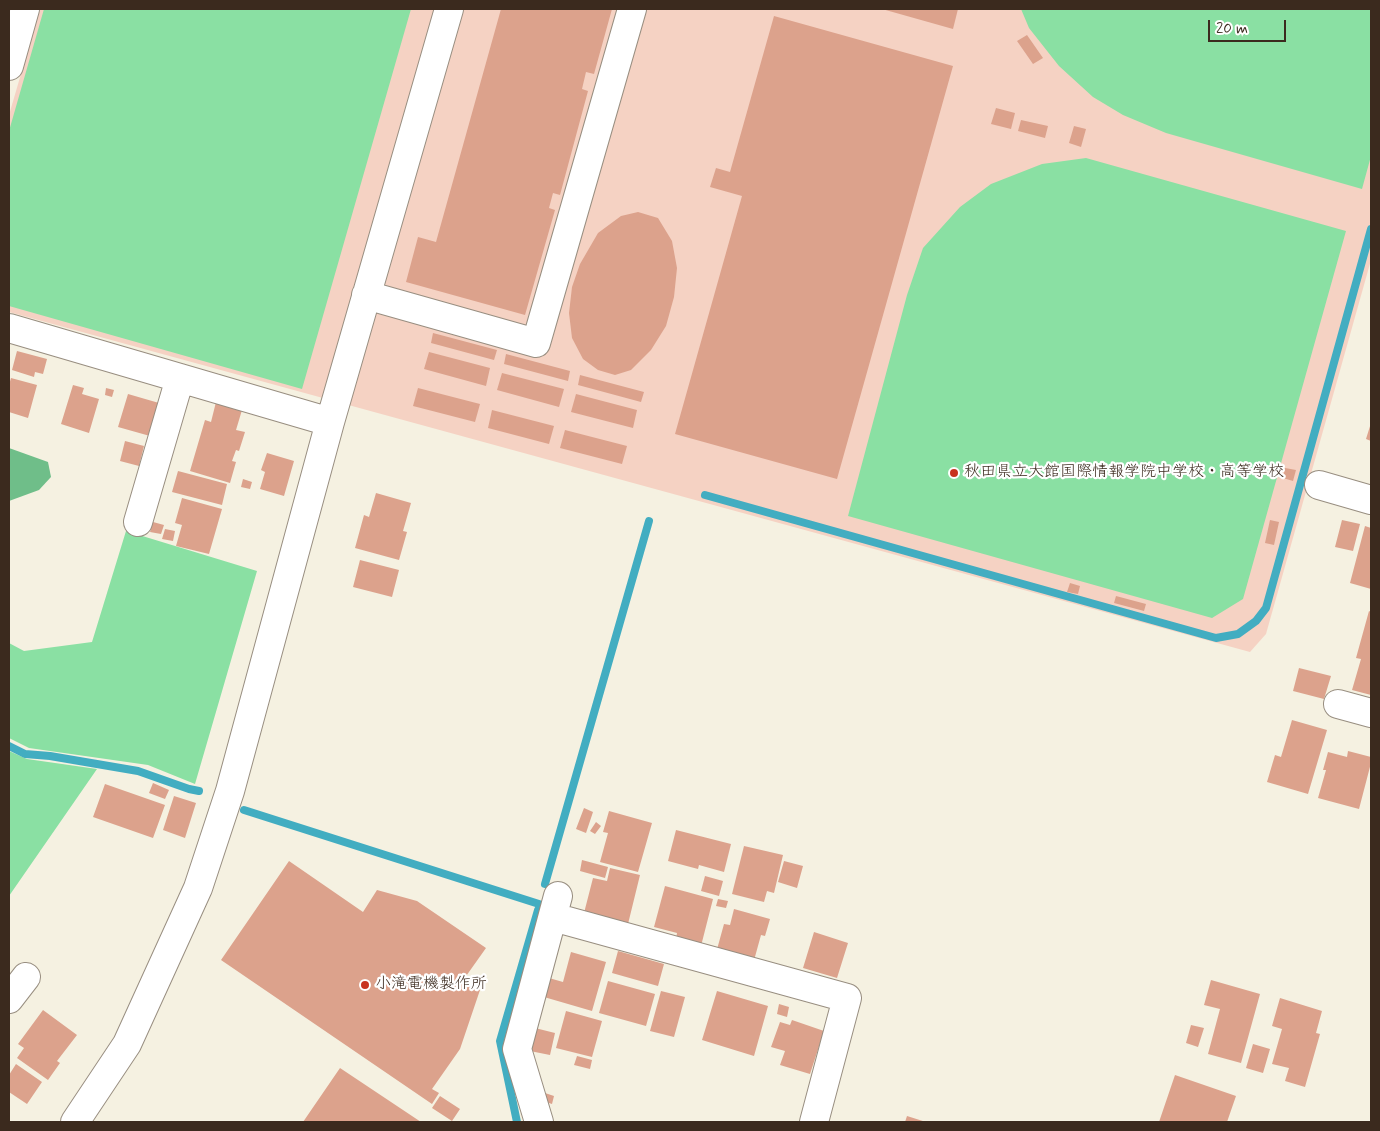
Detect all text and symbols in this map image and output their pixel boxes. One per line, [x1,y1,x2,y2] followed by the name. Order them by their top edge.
[1210,10,1288,42] scale bar
[1216,19,1248,39] text: 20 m
[964,463,1284,483] place label: 秋田県立大館国際情報学院中学校・高等学校
[948,467,960,479] marker: 秋田県立大館国際情報学院中学校・高等学校
[375,975,487,995] place label: 小滝電機製作所
[359,979,371,991] marker: 小滝電機製作所

